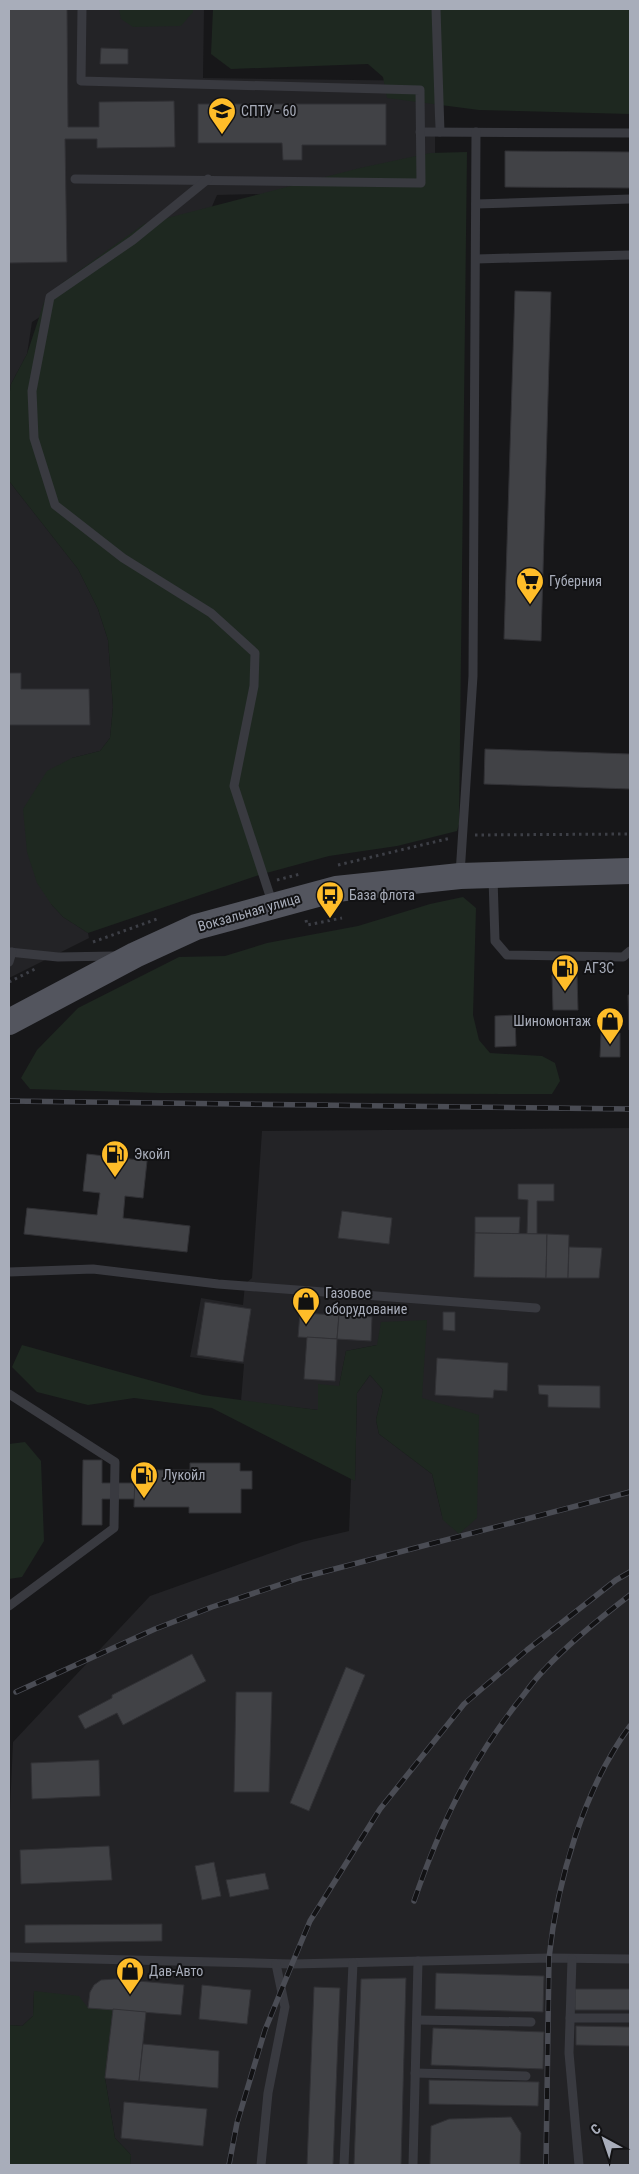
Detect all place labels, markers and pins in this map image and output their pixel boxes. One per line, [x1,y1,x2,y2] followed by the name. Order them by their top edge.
[207,96,237,135] school or university icon: СПТУ - 60
[241,103,296,119] place label: СПТУ - 60
[515,566,545,605] supermarket icon: Губерния
[549,573,602,589] place label: Губерния
[315,880,345,919] bus stop icon: База флота
[349,887,415,903] place label: База флота
[550,953,580,992] fuel station icon: АГЗС
[584,960,614,976] place label: АГЗС
[595,1006,625,1045] shop icon: Шиномонтаж
[513,1013,591,1029] place label: Шиномонтаж
[100,1139,130,1178] fuel station icon: Экойл
[134,1146,170,1162] place label: Экойл
[325,1285,408,1317] place label: Газовое оборудование
[291,1286,321,1325] shop icon: Газовое оборудование
[129,1460,159,1499] fuel station icon: Лукойл
[163,1467,205,1483] place label: Лукойл
[115,1956,145,1995] shop icon: Дав-Авто
[149,1963,203,1979] place label: Дав-Авто

